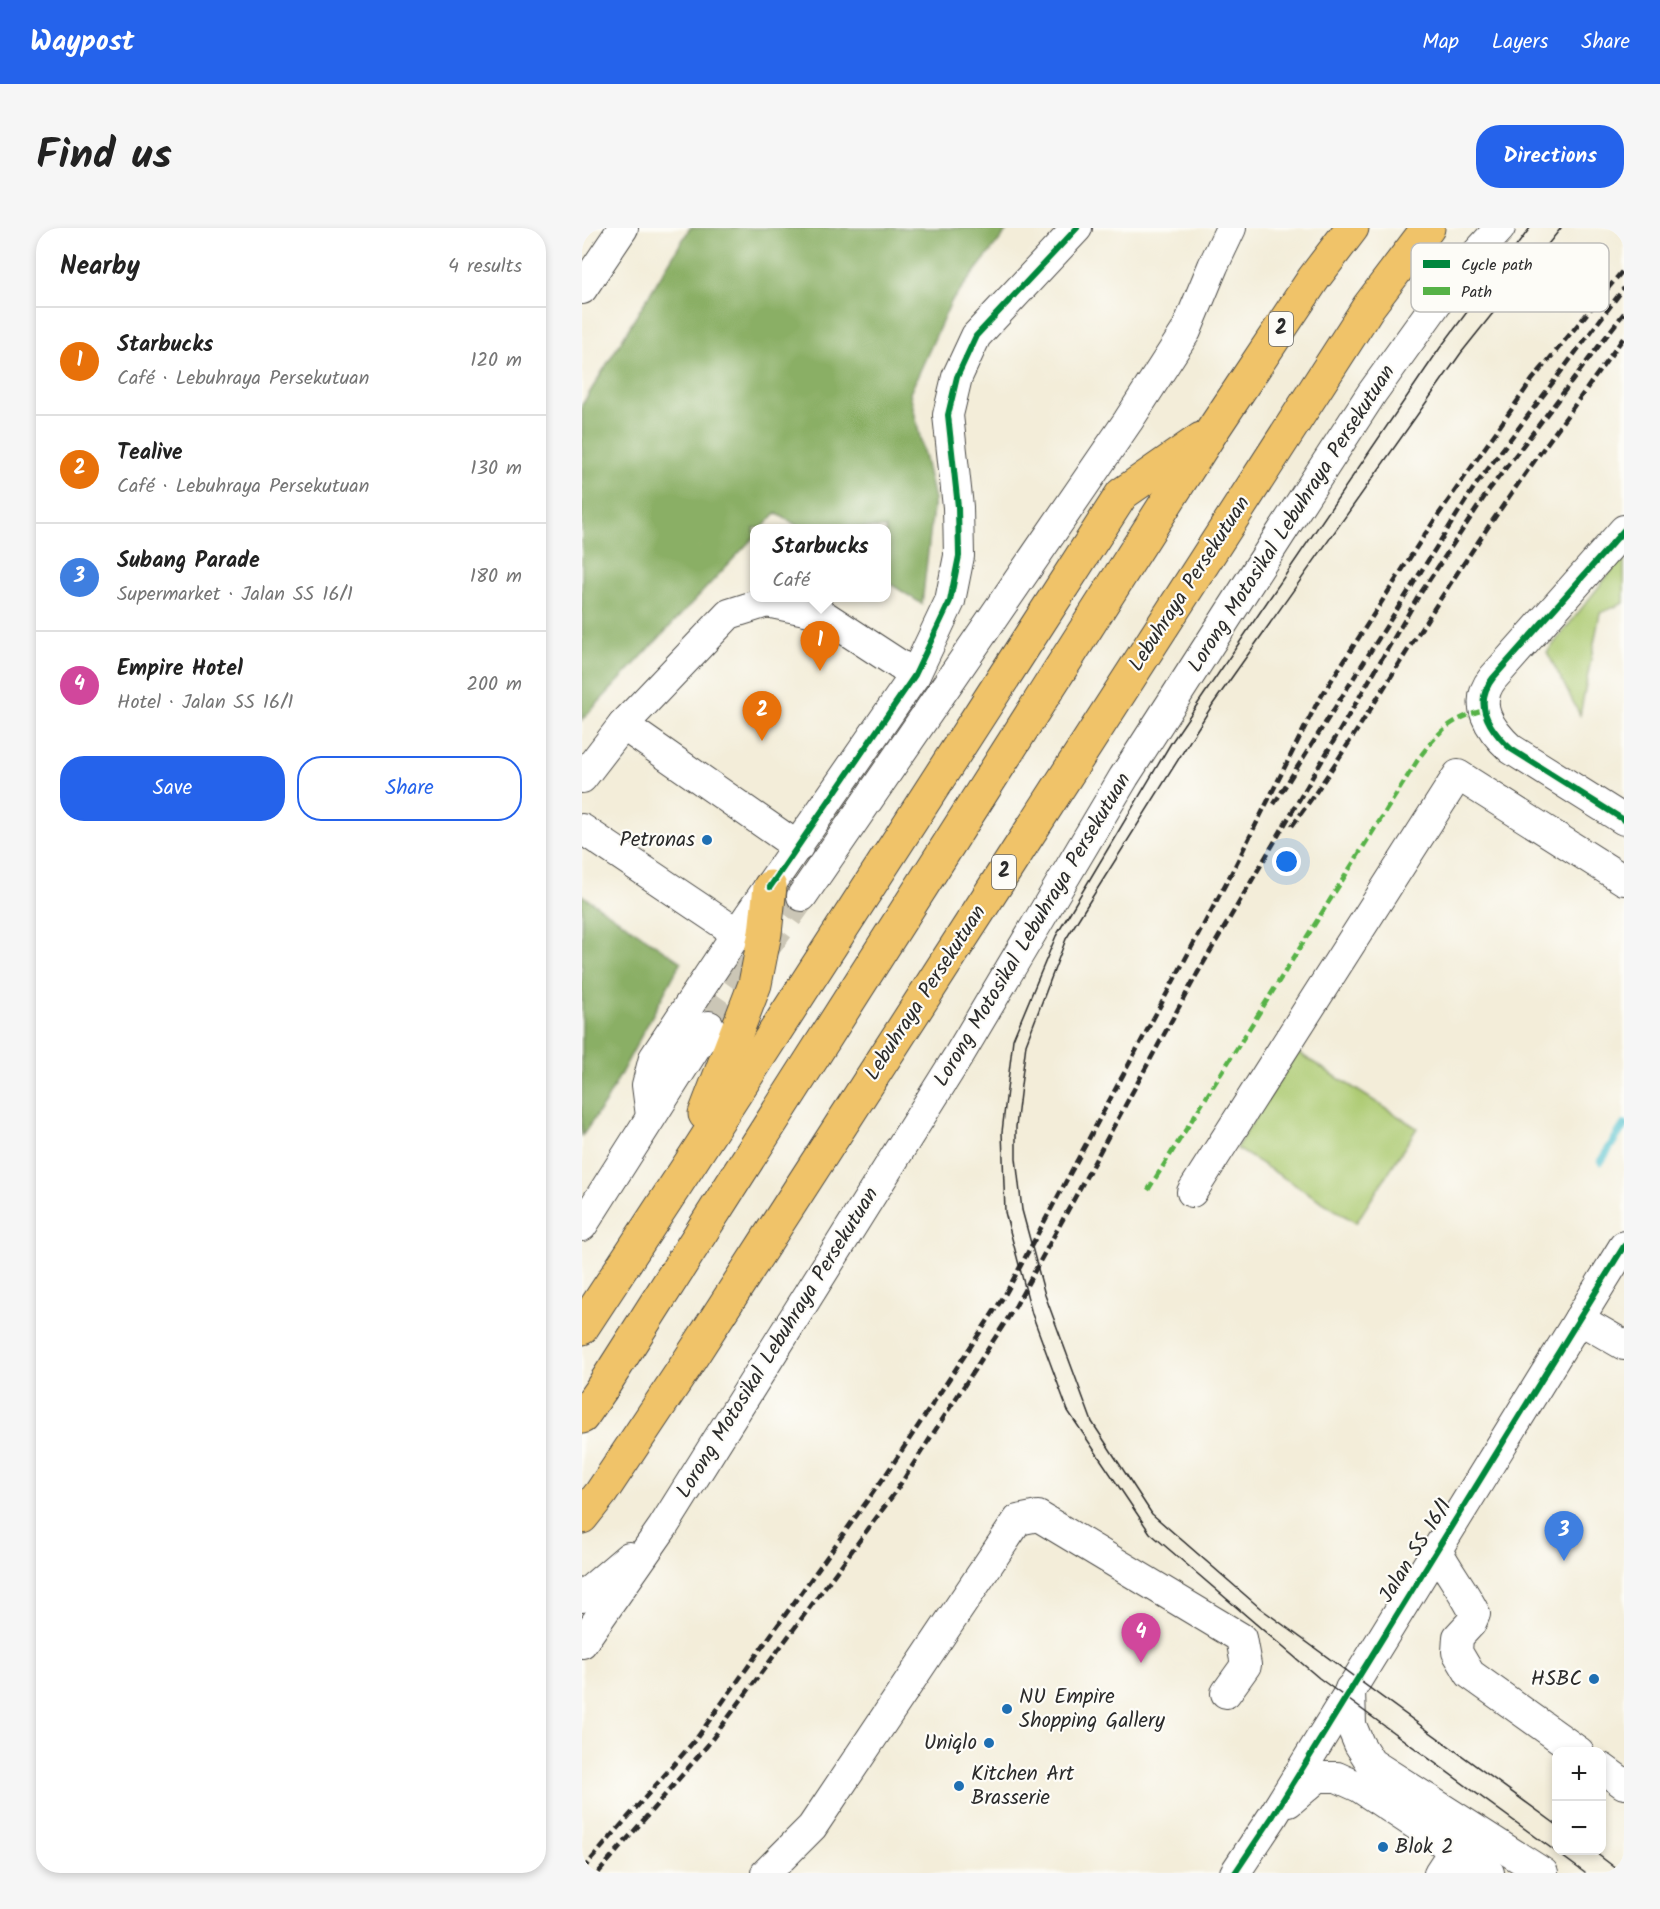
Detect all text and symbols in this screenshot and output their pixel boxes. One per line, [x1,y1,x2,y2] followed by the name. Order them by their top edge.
[30,20,134,65] text: Waypost
[1422,26,1459,59] text: Map
[1492,26,1548,59] text: Layers
[1581,26,1630,59] text: Share
[36,123,172,190] text: Find us
[1476,125,1624,188] button: Directions
[1411,243,1609,312] legend
[60,246,140,288] text: Nearby
[448,251,522,283] text: 4 results
[1461,253,1533,278] text: Cycle path
[1461,280,1492,305] text: Path
[1269,312,1293,346] road number: 2
[117,328,213,363] text: Starbucks
[76,345,83,377] text: 1
[470,345,522,377] text: 120 m
[1183,361,1401,677] street label: Lorong Motosikal Lebuhraya Persekutuan
[117,363,369,395] text: Café · Lebuhraya Persekutuan
[117,436,183,471] text: Tealive
[74,453,85,485] text: 2
[470,453,522,485] text: 130 m
[117,471,369,503] text: Café · Lebuhraya Persekutuan
[1124,492,1256,676] street label: Lebuhraya Persekutuan
[750,524,891,602] popup
[772,530,869,565] text: Starbucks
[117,544,260,579] text: Subang Parade
[74,561,85,593] text: 3
[470,561,522,593] text: 180 m
[772,565,810,597] text: Café
[117,579,353,611] text: Supermarket · Jalan SS 16/1
[800,622,840,671] pin: 1
[117,652,243,687] text: Empire Hotel
[74,669,85,701] text: 4
[466,669,522,701] text: 200 m
[117,687,294,719] text: Hotel · Jalan SS 16/1
[742,692,782,741] pin: 2
[60,756,285,821] button: Save
[297,756,522,821] button: Share
[926,767,1140,1093] street label: Lorong Motosikal Lebuhraya Persekutuan
[620,824,695,857] place label: Petronas
[700,833,714,847] marker: Petronas
[1272,847,1301,876] your location
[992,855,1016,889] road number: 2
[857,899,995,1087] street label: Lebuhraya Persekutuan
[668,1181,888,1505] street label: Lorong Motosikal Lebuhraya Persekutuan
[1371,1493,1461,1609] street label: Jalan SS 16/1
[1544,1512,1584,1561] pin: 3
[1122,1614,1160,1663] pin: 4
[1531,1663,1582,1696] place label: HSBC
[1587,1672,1601,1686] marker: HSBC
[1019,1681,1165,1738] place label: NU Empire Shopping Gallery
[1000,1702,1014,1716] marker: NU Empire Shopping Gallery
[924,1727,977,1760] place label: Uniqlo
[982,1736,996,1750] marker: Uniqlo
[1552,1747,1606,1855] map controls
[1552,1747,1606,1801] button: +
[971,1758,1075,1815] place label: Kitchen Art Brasserie
[952,1779,966,1793] marker: Kitchen Art Brasserie
[1552,1801,1606,1855] button: −
[1395,1831,1454,1864] place label: Blok 2
[1376,1840,1390,1854] marker: Blok 2

